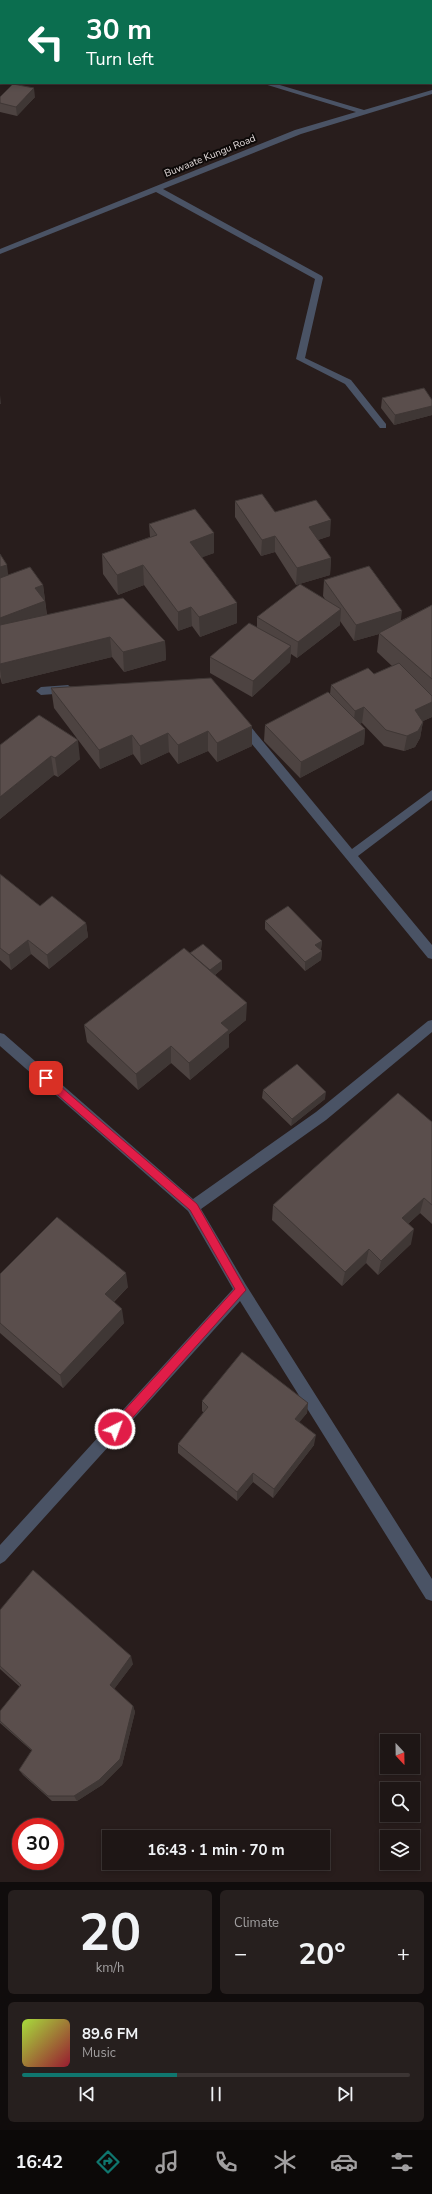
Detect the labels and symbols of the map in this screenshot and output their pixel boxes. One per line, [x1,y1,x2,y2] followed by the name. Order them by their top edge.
[162,131,258,181] street label: Buwaate Kungu Road
[29,1061,63,1095] pin
[94,1408,136,1450] position arrow
[380,1734,420,1774] north arrow
[12,1818,64,1870] speed limit sign: 30

